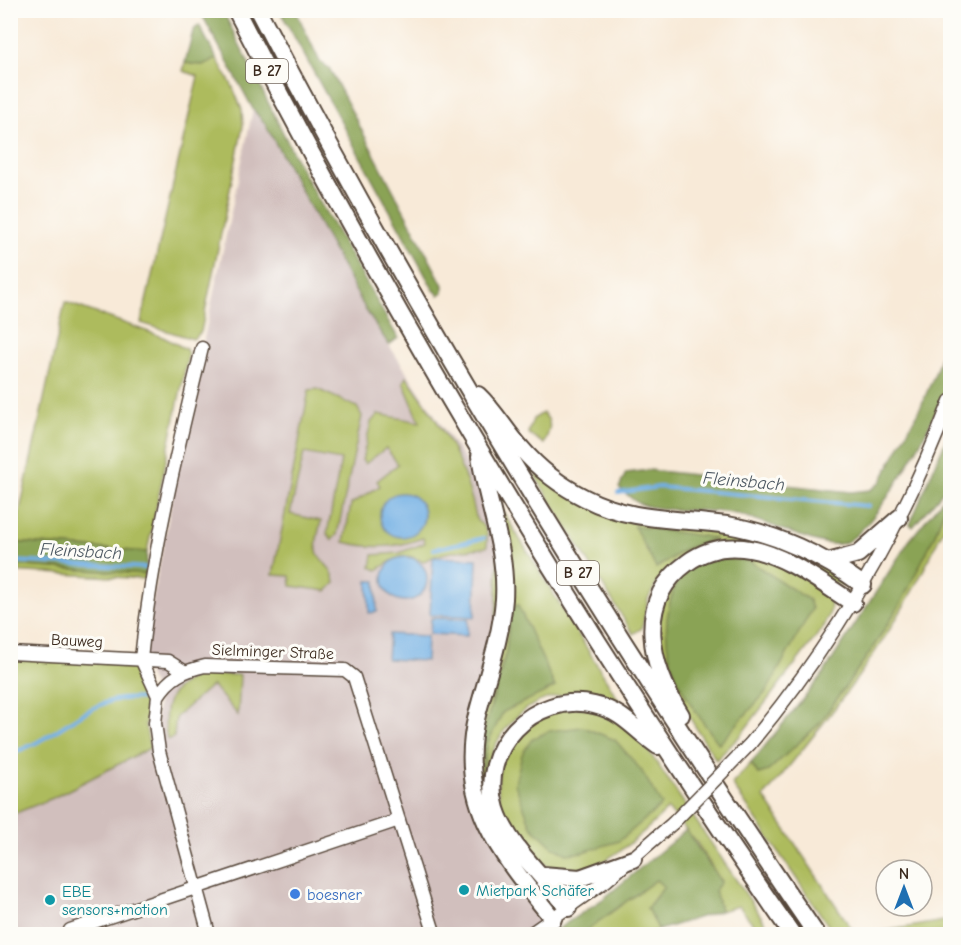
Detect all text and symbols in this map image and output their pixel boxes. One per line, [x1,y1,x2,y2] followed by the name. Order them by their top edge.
[246,59,288,83] road number: B 27
[702,467,786,496] water label: Fleinsbach
[39,539,123,564] water label: Fleinsbach
[557,561,599,585] road number: B 27
[50,631,103,651] street label: Bauweg
[212,641,334,663] street label: Sielminger Straße
[874,858,934,918] north arrow
[899,865,909,883] text: N
[476,882,594,900] place label: Mietpark Schäfer
[62,883,168,919] place label: EBE sensors+motion
[457,883,471,897] marker: Mietpark Schäfer
[307,886,363,904] place label: boesner
[288,887,302,901] marker: boesner
[43,893,57,907] marker: EBE sensors+motion

